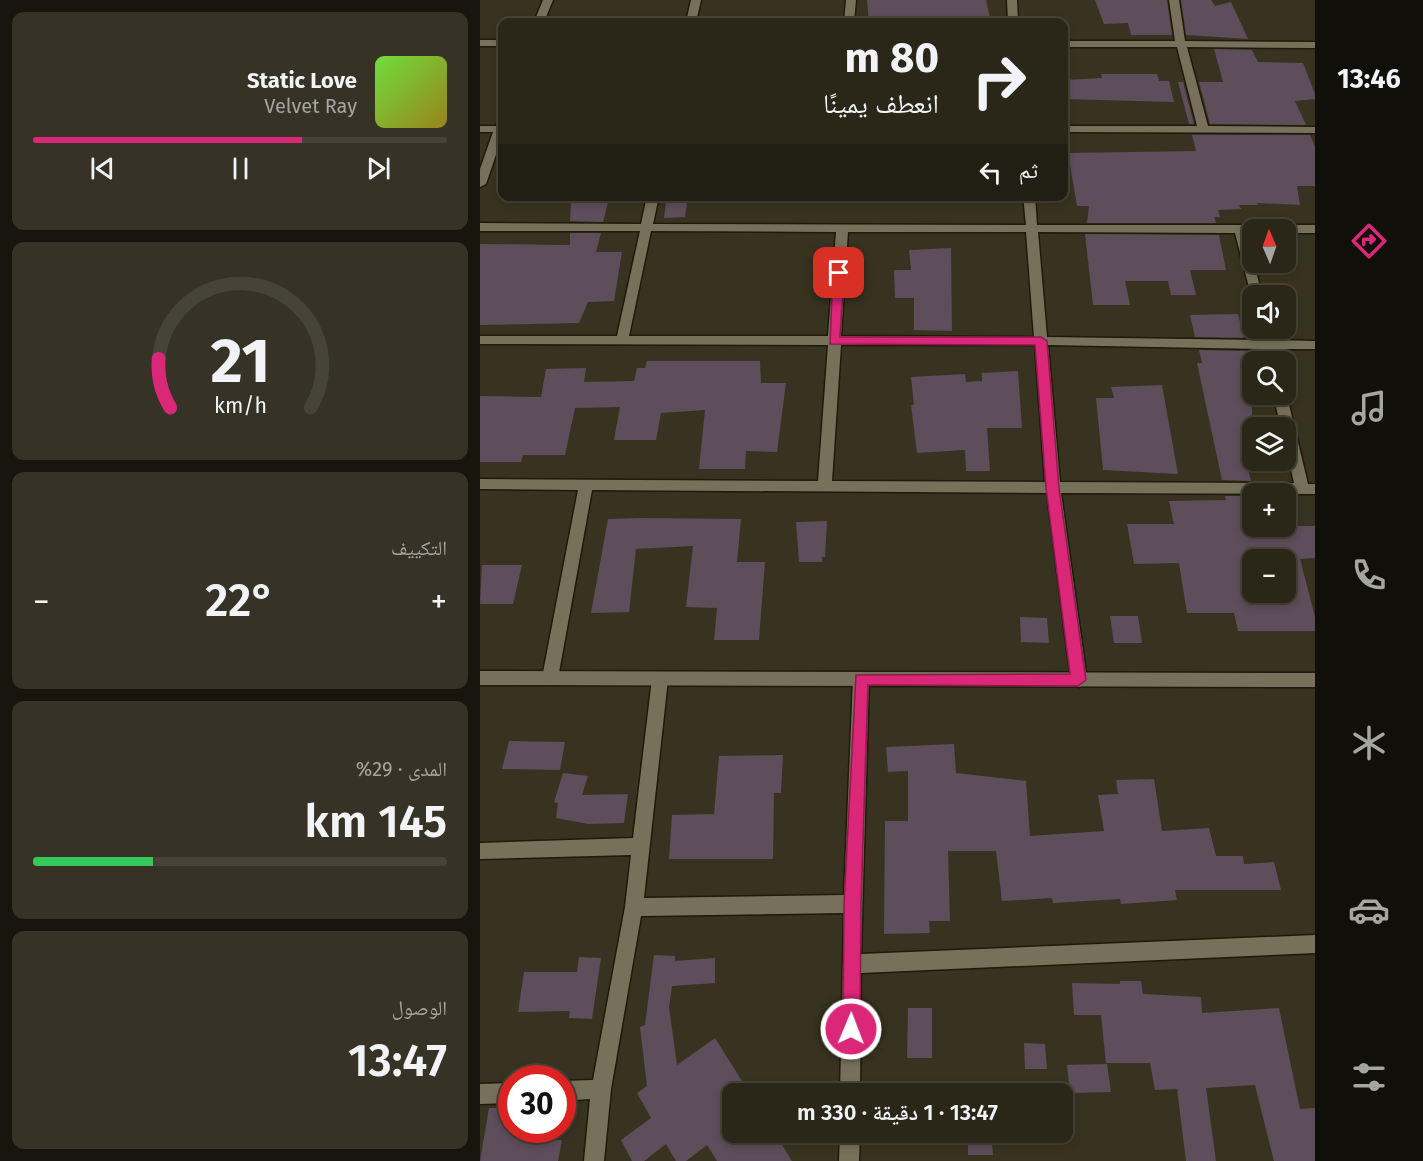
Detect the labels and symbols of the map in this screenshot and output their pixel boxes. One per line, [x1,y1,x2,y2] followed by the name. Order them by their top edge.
[1242,219,1296,273] north arrow
[813,247,864,298] pin
[819,997,883,1061] position arrow
[498,1065,576,1143] speed limit sign: 30

